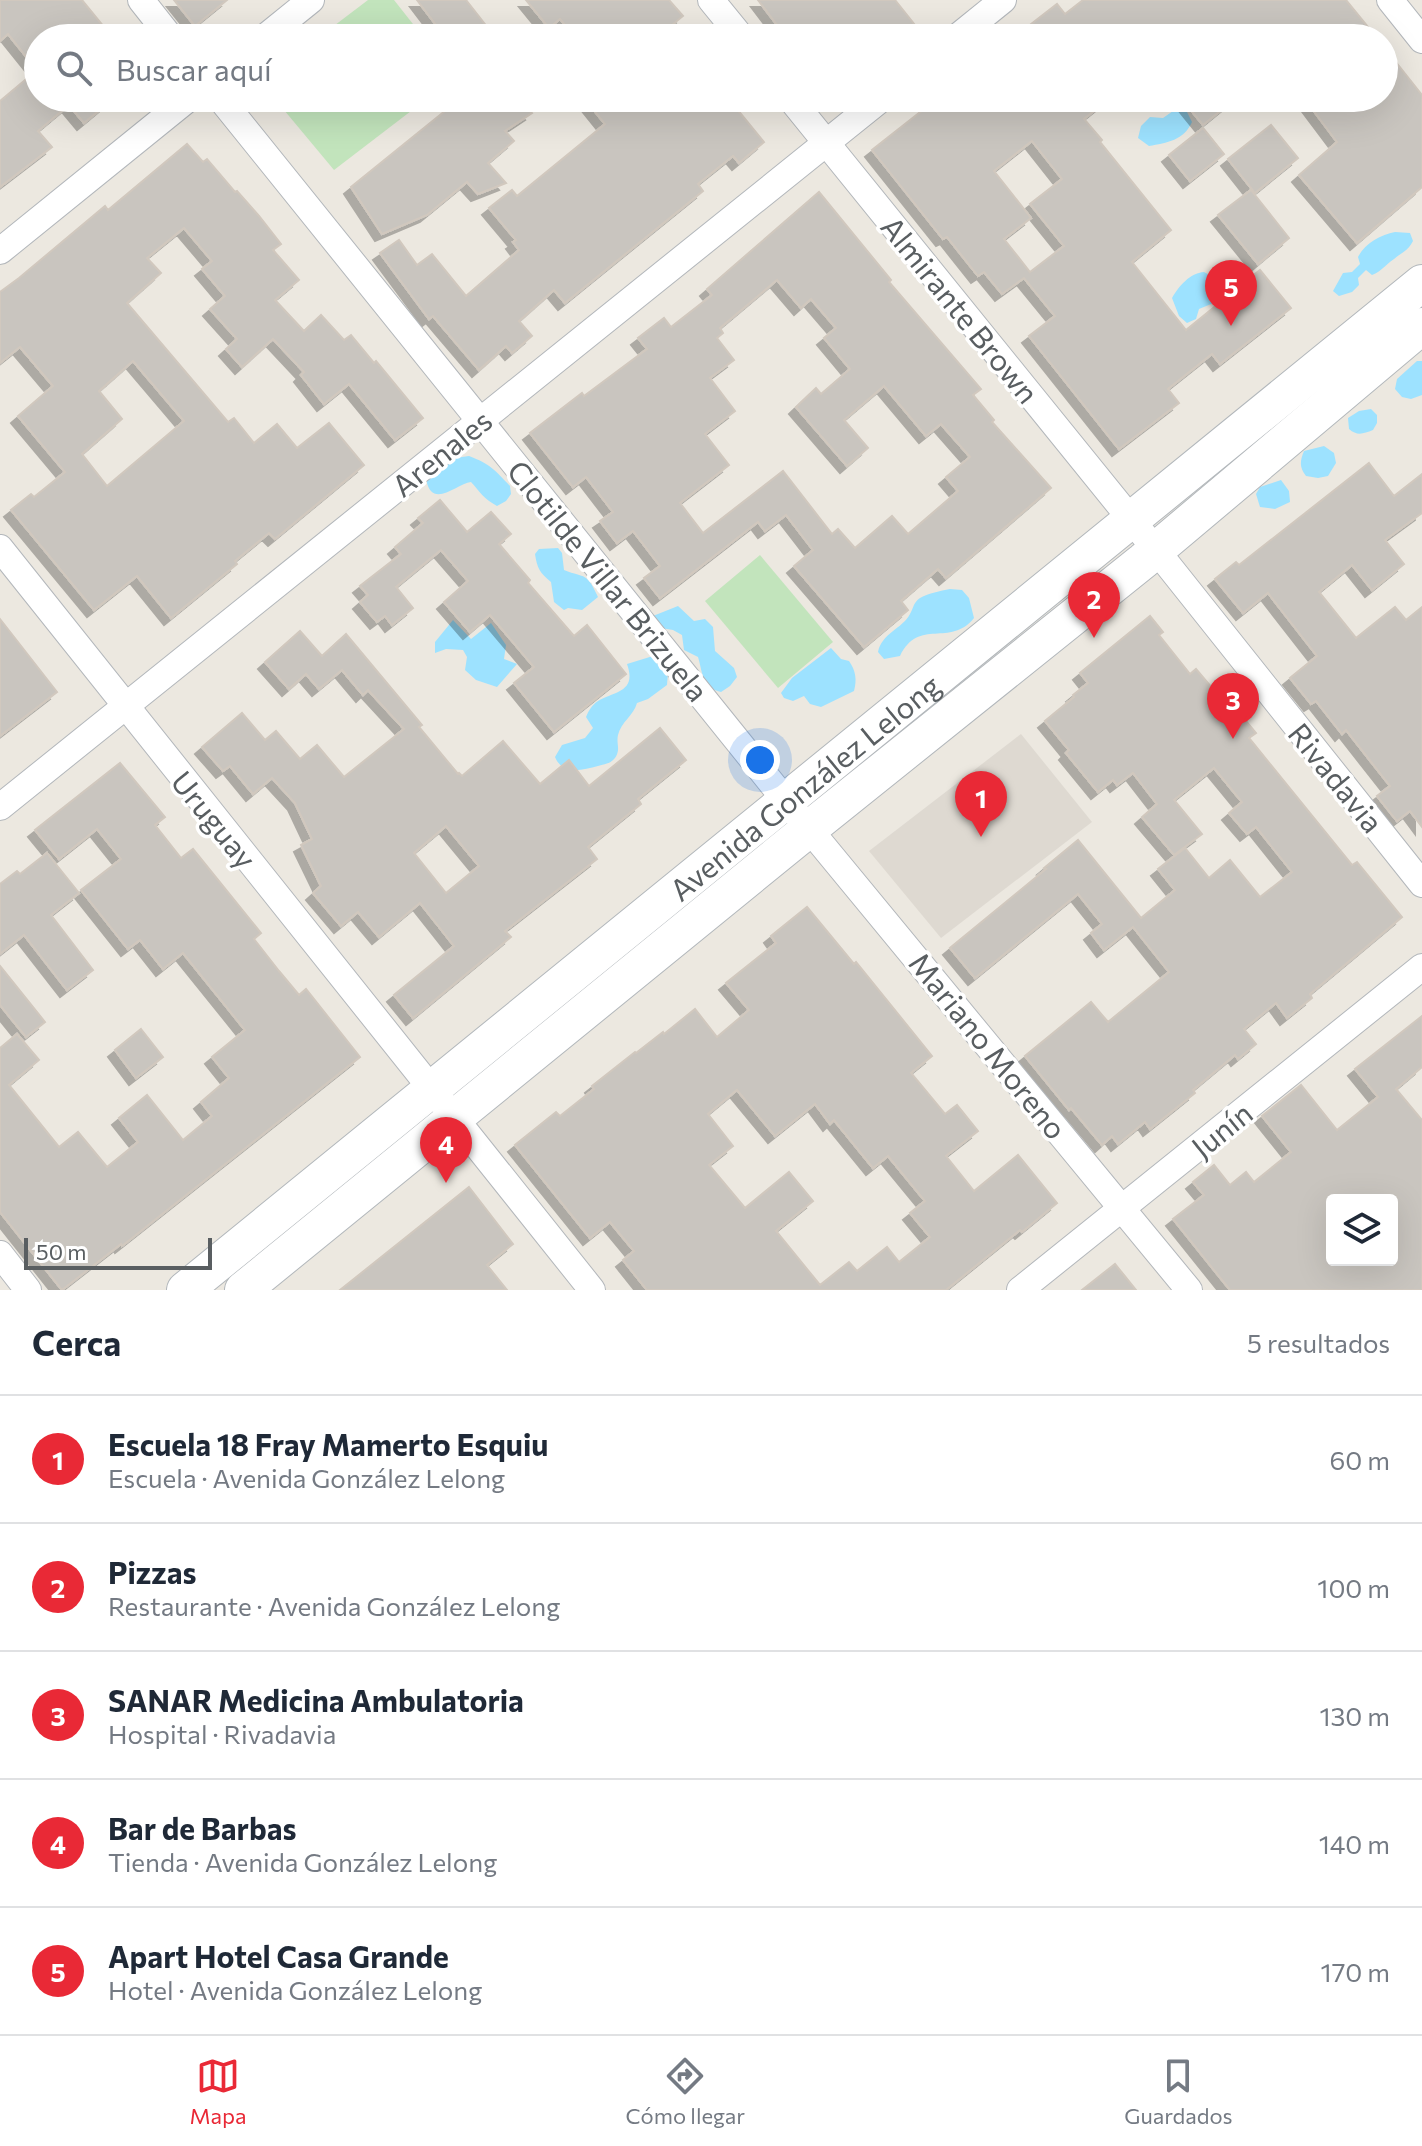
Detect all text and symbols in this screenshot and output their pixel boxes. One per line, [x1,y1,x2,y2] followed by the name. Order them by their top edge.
[24,24,1398,112] search box
[52,46,96,90] icon: search
[116,50,272,87] text: Buscar aquí
[874,208,1048,410] street label: Almirante Brown
[1205,260,1257,326] pin: 5
[384,401,498,503] street label: Arenales
[500,452,718,708] street label: Clotilde Villar Brizuela
[1068,572,1120,638] pin: 2
[661,665,947,907] street label: Avenida González Lelong
[1207,673,1259,739] pin: 3
[1282,715,1392,839] street label: Rivadavia
[740,740,780,780] your location
[165,763,265,875] street label: Uruguay
[955,771,1007,837] pin: 1
[902,944,1076,1146] street label: Mariano Moreno
[1183,1093,1259,1165] street label: Junín
[420,1117,472,1183] pin: 4
[1326,1194,1398,1266] map controls
[1326,1194,1398,1266] button: layers
[24,1234,212,1270] scale bar
[36,1238,86,1265] text: 50 m
[32,1321,121,1363] text: Cerca
[1247,1327,1390,1358] text: 5 resultados
[108,1425,548,1462] text: Escuela 18 Fray Mamerto Esquiu
[52,1444,64,1475] text: 1
[1330,1444,1390,1475] text: 60 m
[108,1462,505,1493] text: Escuela · Avenida González Lelong
[108,1553,197,1590] text: Pizzas
[51,1572,65,1603] text: 2
[1317,1572,1390,1603] text: 100 m
[108,1590,560,1621] text: Restaurante · Avenida González Lelong
[108,1681,524,1718] text: SANAR Medicina Ambulatoria
[50,1700,66,1731] text: 3
[1319,1700,1390,1731] text: 130 m
[108,1718,336,1749] text: Hospital · Rivadavia
[108,1809,296,1846] text: Bar de Barbas
[50,1828,66,1859] text: 4
[1319,1828,1390,1859] text: 140 m
[108,1846,497,1877] text: Tienda · Avenida González Lelong
[108,1937,449,1974] text: Apart Hotel Casa Grande
[50,1956,66,1987] text: 5
[1321,1956,1390,1987] text: 170 m
[108,1974,482,2005] text: Hotel · Avenida González Lelong
[190,2054,246,2129] tab: Mapa
[626,2054,745,2129] tab: Cómo llegar
[1124,2054,1232,2129] tab: Guardados

